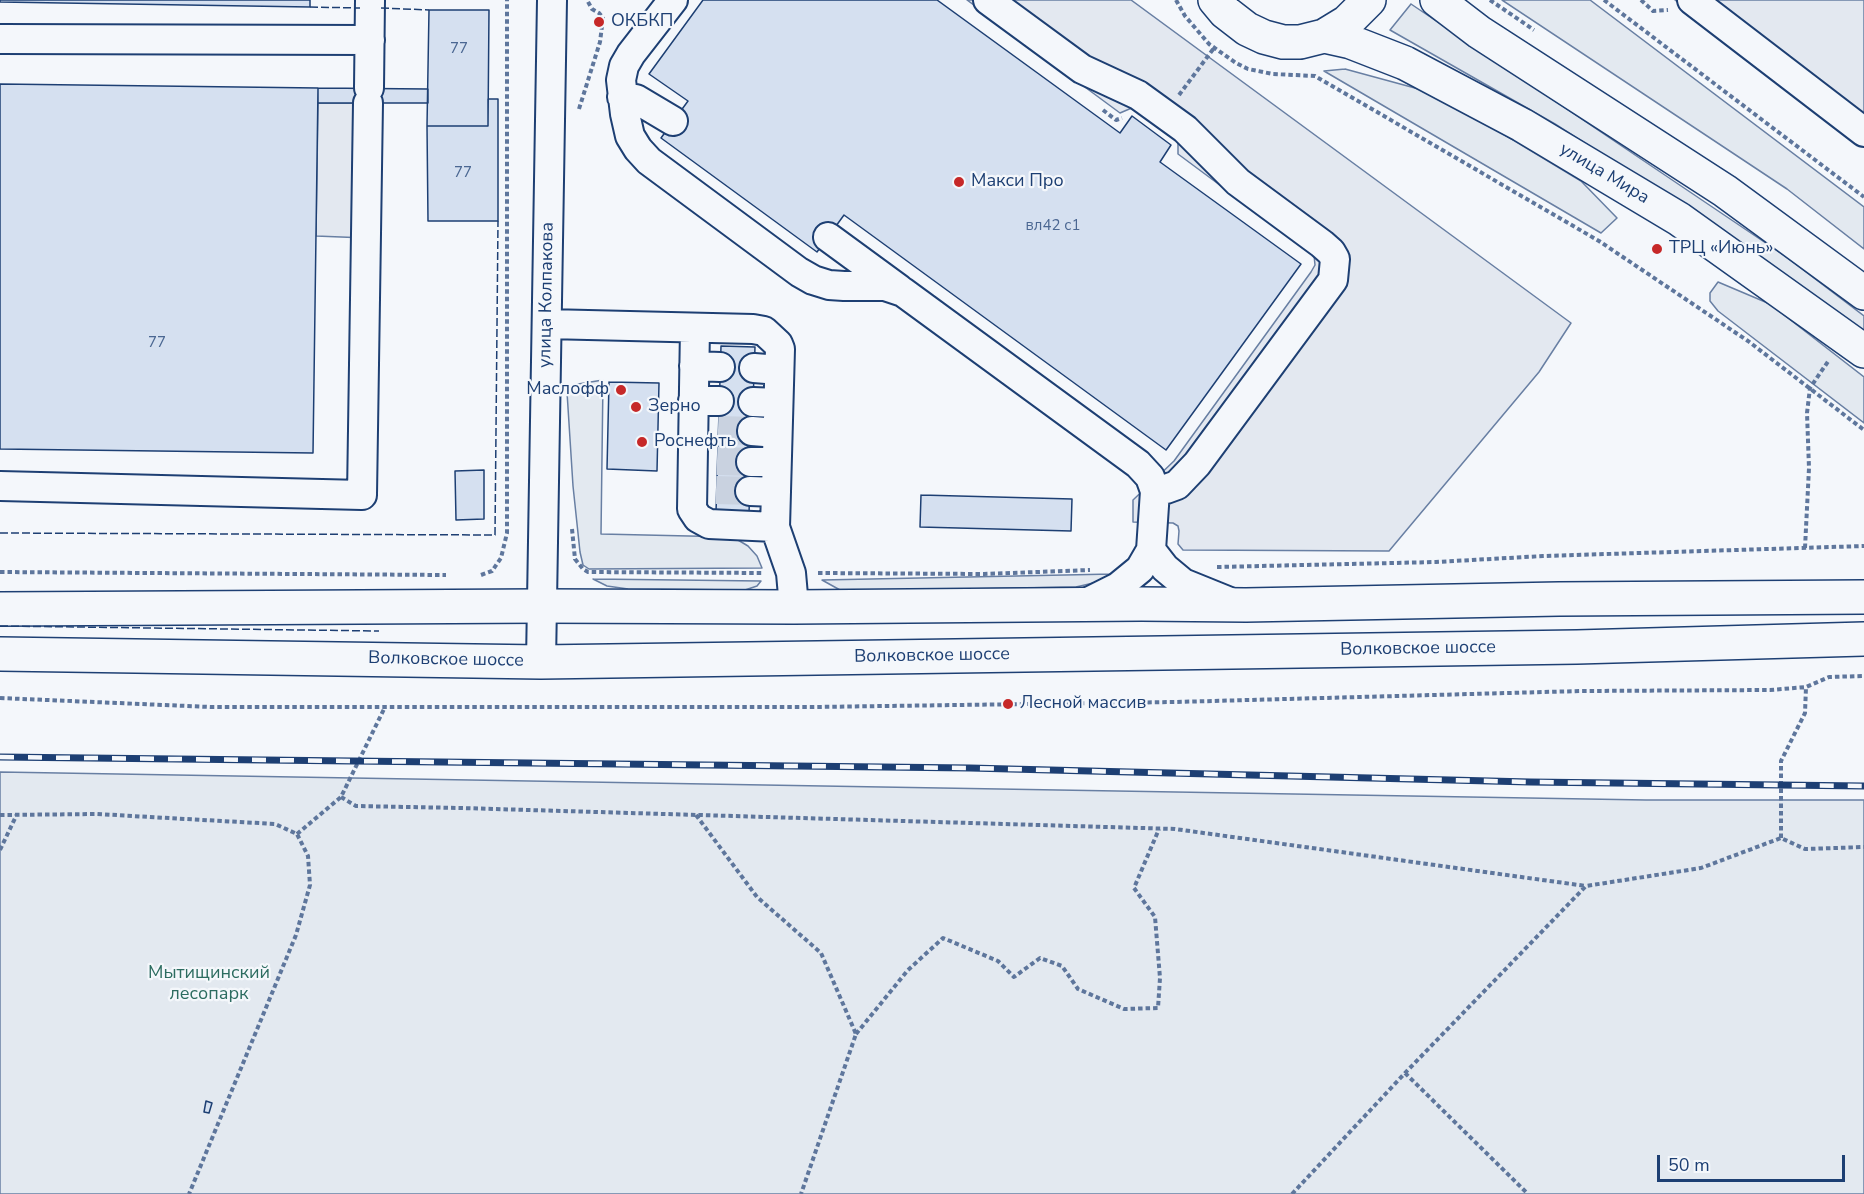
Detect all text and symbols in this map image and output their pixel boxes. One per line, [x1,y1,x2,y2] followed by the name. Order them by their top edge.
[611,11,673,33] place label: ОКБКП
[592,15,606,29] marker: ОКБКП
[450,40,468,58] house number: 77
[1555,139,1653,209] street label: улица Мира
[454,164,472,182] house number: 77
[971,171,1064,193] place label: Макси Про
[952,175,966,189] marker: Макси Про
[1026,217,1080,235] house number: вл42 с1
[535,222,559,368] street label: улица Колпакова
[1669,238,1773,260] place label: ТРЦ «Июнь»
[1650,242,1664,256] marker: ТРЦ «Июнь»
[148,334,166,352] house number: 77
[526,379,609,401] place label: Маслофф
[614,383,628,397] marker: Маслофф
[648,396,701,418] place label: Зерно
[629,400,643,414] marker: Зерно
[654,431,736,453] place label: Роснефть
[635,435,649,449] marker: Роснефть
[1340,637,1496,661] street label: Волковское шоссе
[854,644,1010,668] street label: Волковское шоссе
[368,648,524,672] street label: Волковское шоссе
[1020,693,1146,715] place label: Лесной массив
[1001,697,1015,711] marker: Лесной массив
[148,963,270,1006] park label: Мытищинский лесопарк
[1660,1143,1848,1181] scale bar
[1668,1153,1710,1177] text: 50 m

